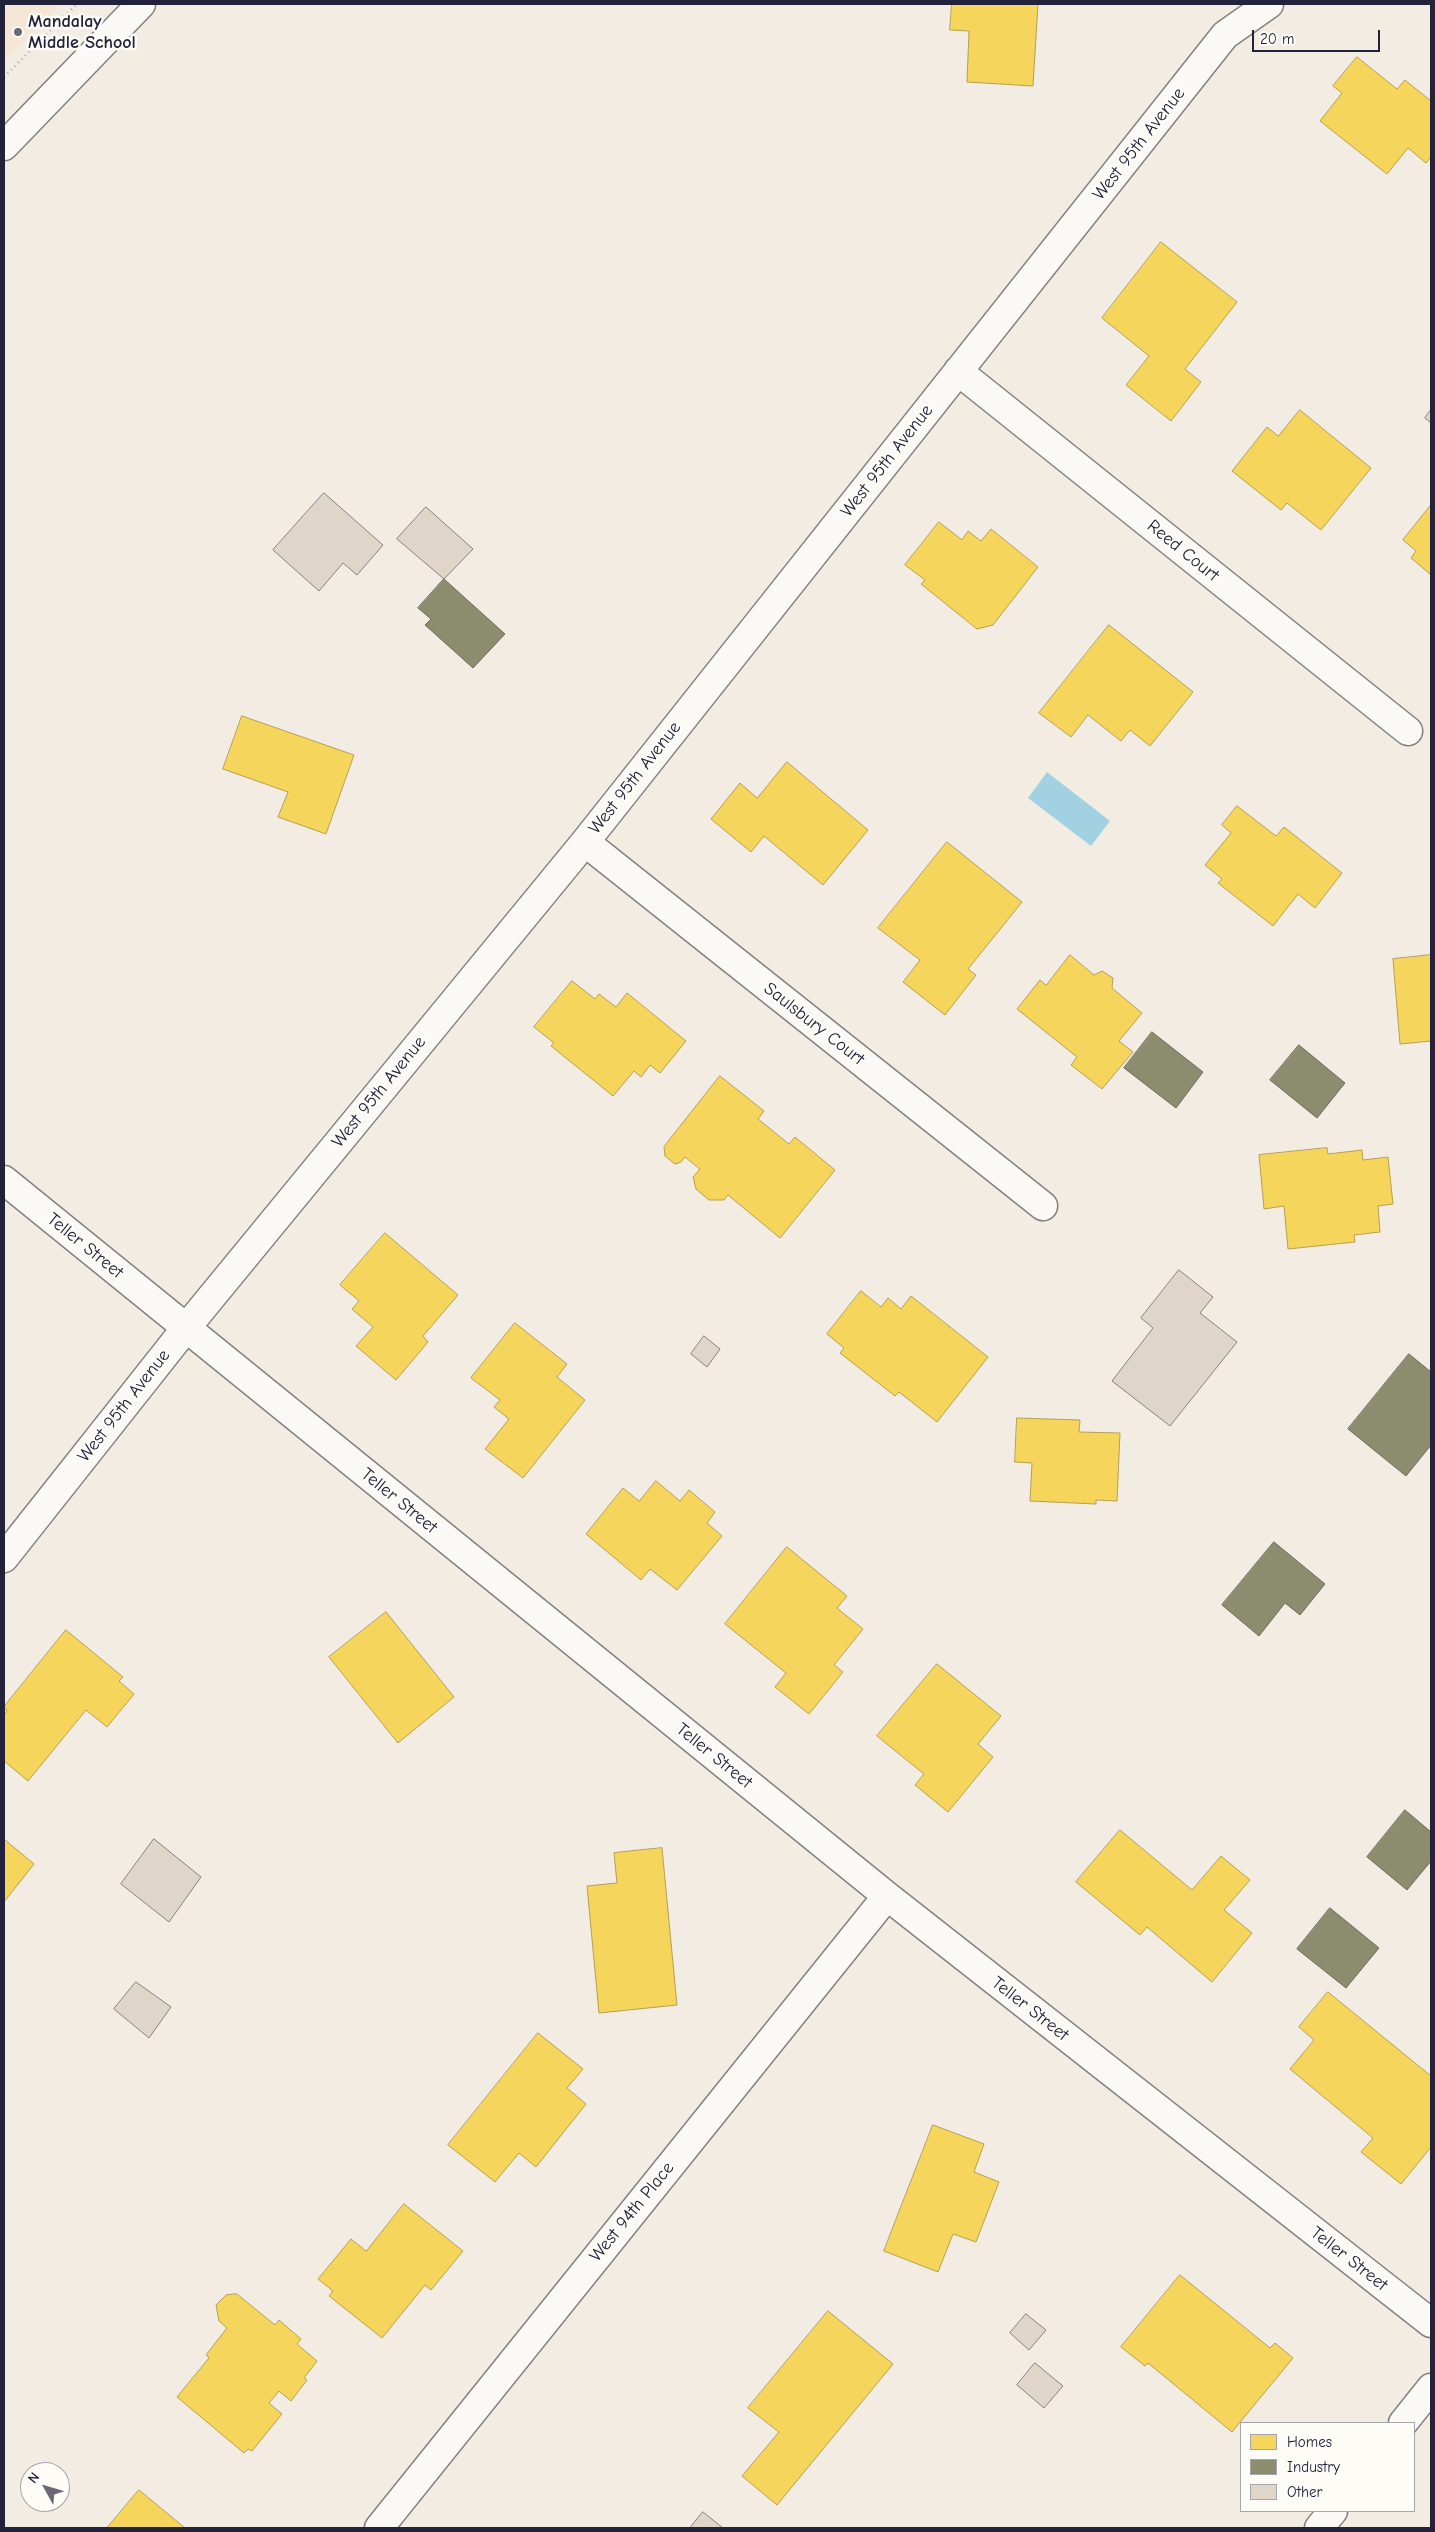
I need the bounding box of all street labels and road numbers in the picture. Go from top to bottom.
street label: West 95th Avenue [1088,83,1190,205]
street label: West 95th Avenue [836,400,938,522]
street label: Reed Court [1143,515,1223,587]
street label: West 95th Avenue [584,717,686,839]
street label: Saulsbury Court [759,978,869,1070]
street label: West 95th Avenue [328,1032,430,1152]
street label: Teller Street [42,1209,128,1283]
street label: West 95th Avenue [73,1345,175,1467]
street label: Teller Street [356,1464,442,1538]
street label: Teller Street [671,1719,757,1793]
street label: Teller Street [987,1972,1073,2046]
street label: West 94th Place [585,2158,679,2266]
street label: Teller Street [1306,2222,1392,2296]

